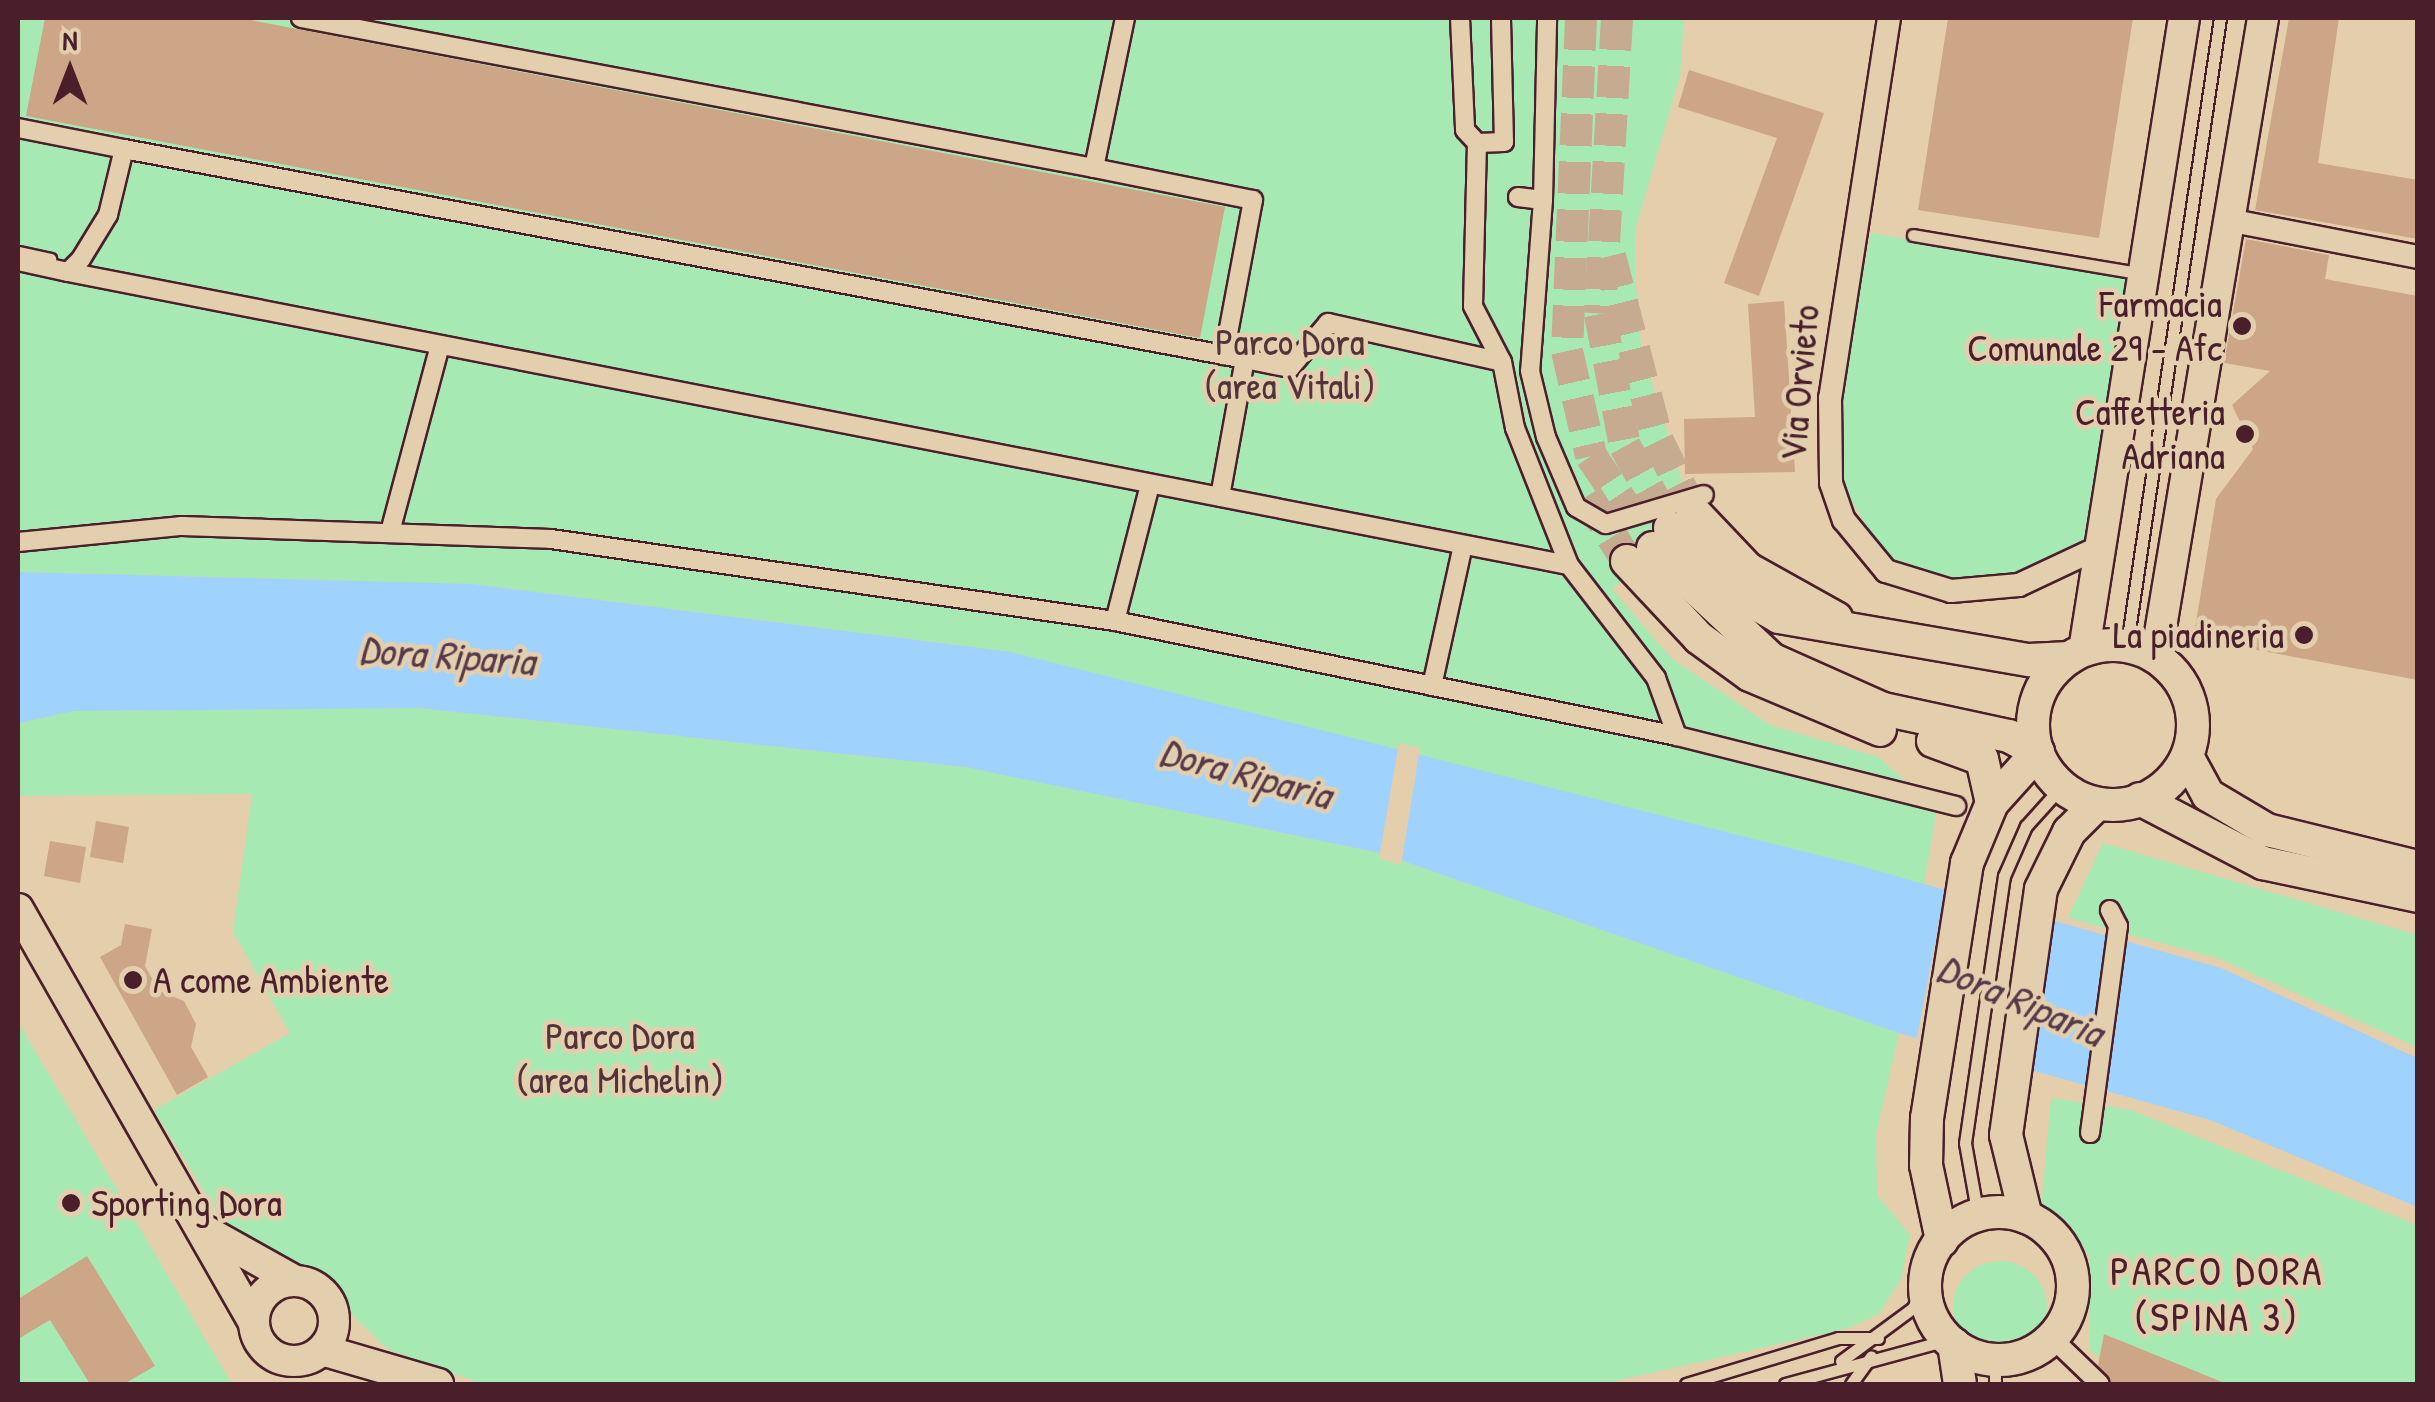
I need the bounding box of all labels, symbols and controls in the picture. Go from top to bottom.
north arrow [20,20,120,120]
text: N [63,21,77,59]
place label: Farmacia Comunale 29 - Afc [1967,281,2222,370]
street label: Via Orvieto [1769,303,1829,463]
marker: Farmacia Comunale 29 - Afc [2231,315,2253,337]
park label: Parco Dora (area Vitali) [1204,319,1376,408]
place label: Caffetteria Adriana [2075,389,2225,478]
marker: Caffetteria Adriana [2234,423,2256,445]
place label: La piadineria [2113,612,2284,658]
water label: Dora Riparia [358,624,536,684]
marker: La piadineria [2293,624,2315,646]
water label: Dora Riparia [1155,726,1337,818]
water label: Dora Riparia [1931,943,2111,1055]
place label: A come Ambiente [153,957,389,1003]
marker: A come Ambiente [122,969,144,991]
park label: Parco Dora (area Michelin) [516,1013,724,1102]
place label: Sporting Dora [91,1180,282,1226]
marker: Sporting Dora [60,1192,82,1214]
district label: PARCO DORA (SPINA 3) [2110,1246,2324,1340]

